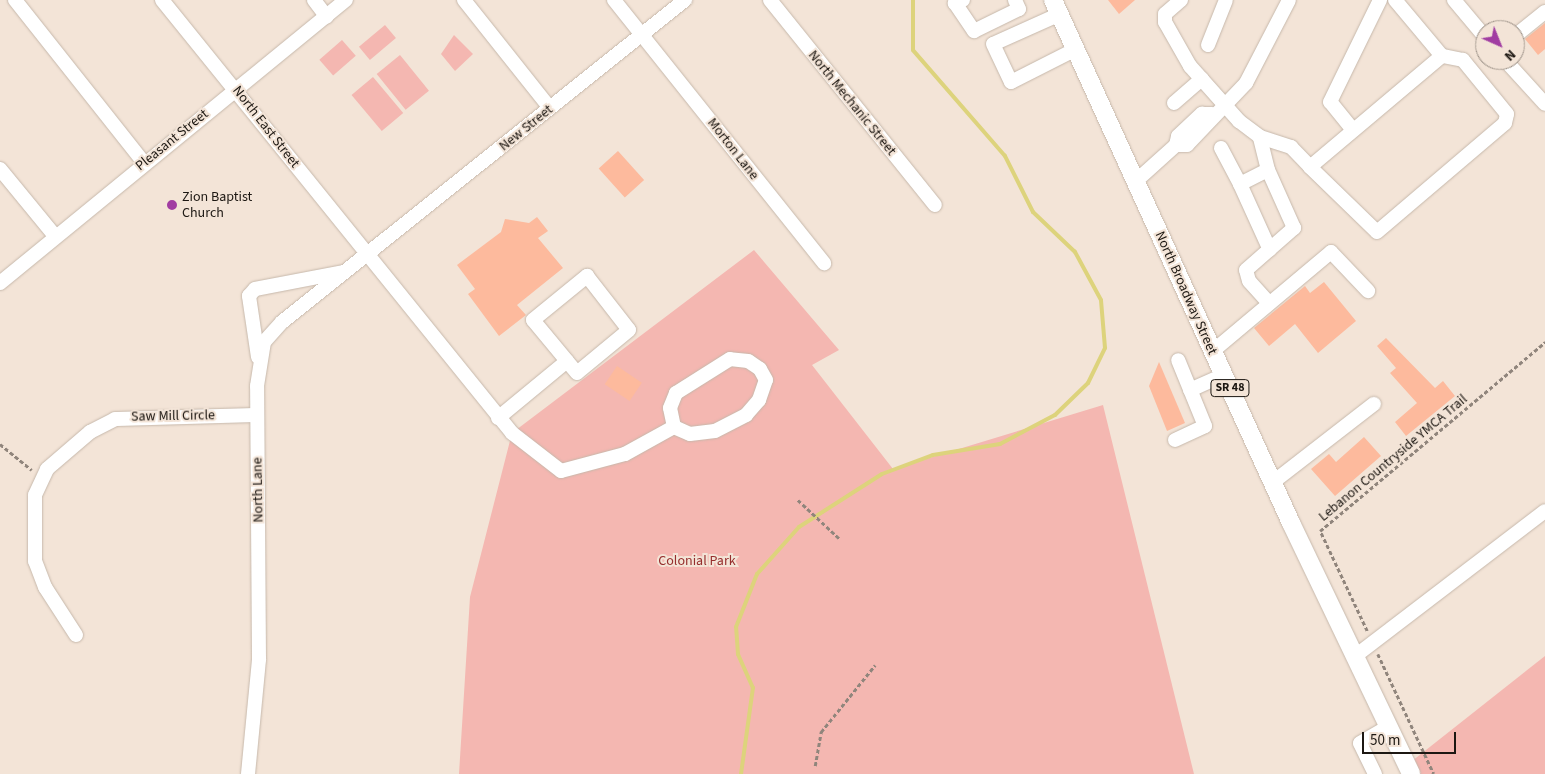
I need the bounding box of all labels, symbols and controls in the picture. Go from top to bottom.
north arrow [1475,20,1525,70]
text: N [1499,45,1520,65]
street label: North Mechanic Street [805,47,899,159]
street label: North East Street [229,83,303,171]
street label: New Street [496,101,556,155]
street label: Pleasant Street [132,106,212,174]
street label: Morton Lane [704,115,762,183]
place label: Zion Baptist Church [182,189,252,222]
marker: Zion Baptist Church [166,199,178,211]
street label: North Broadway Street [1151,229,1221,357]
road number: SR 48 [1210,378,1250,398]
street label: Lebanon Countryside YMCA Trail [1315,391,1471,525]
street label: Saw Mill Circle [131,407,215,425]
street label: North Lane [249,457,267,523]
park label: Colonial Park [658,553,736,569]
scale bar [1365,722,1459,754]
text: 50 m [1370,730,1400,751]

